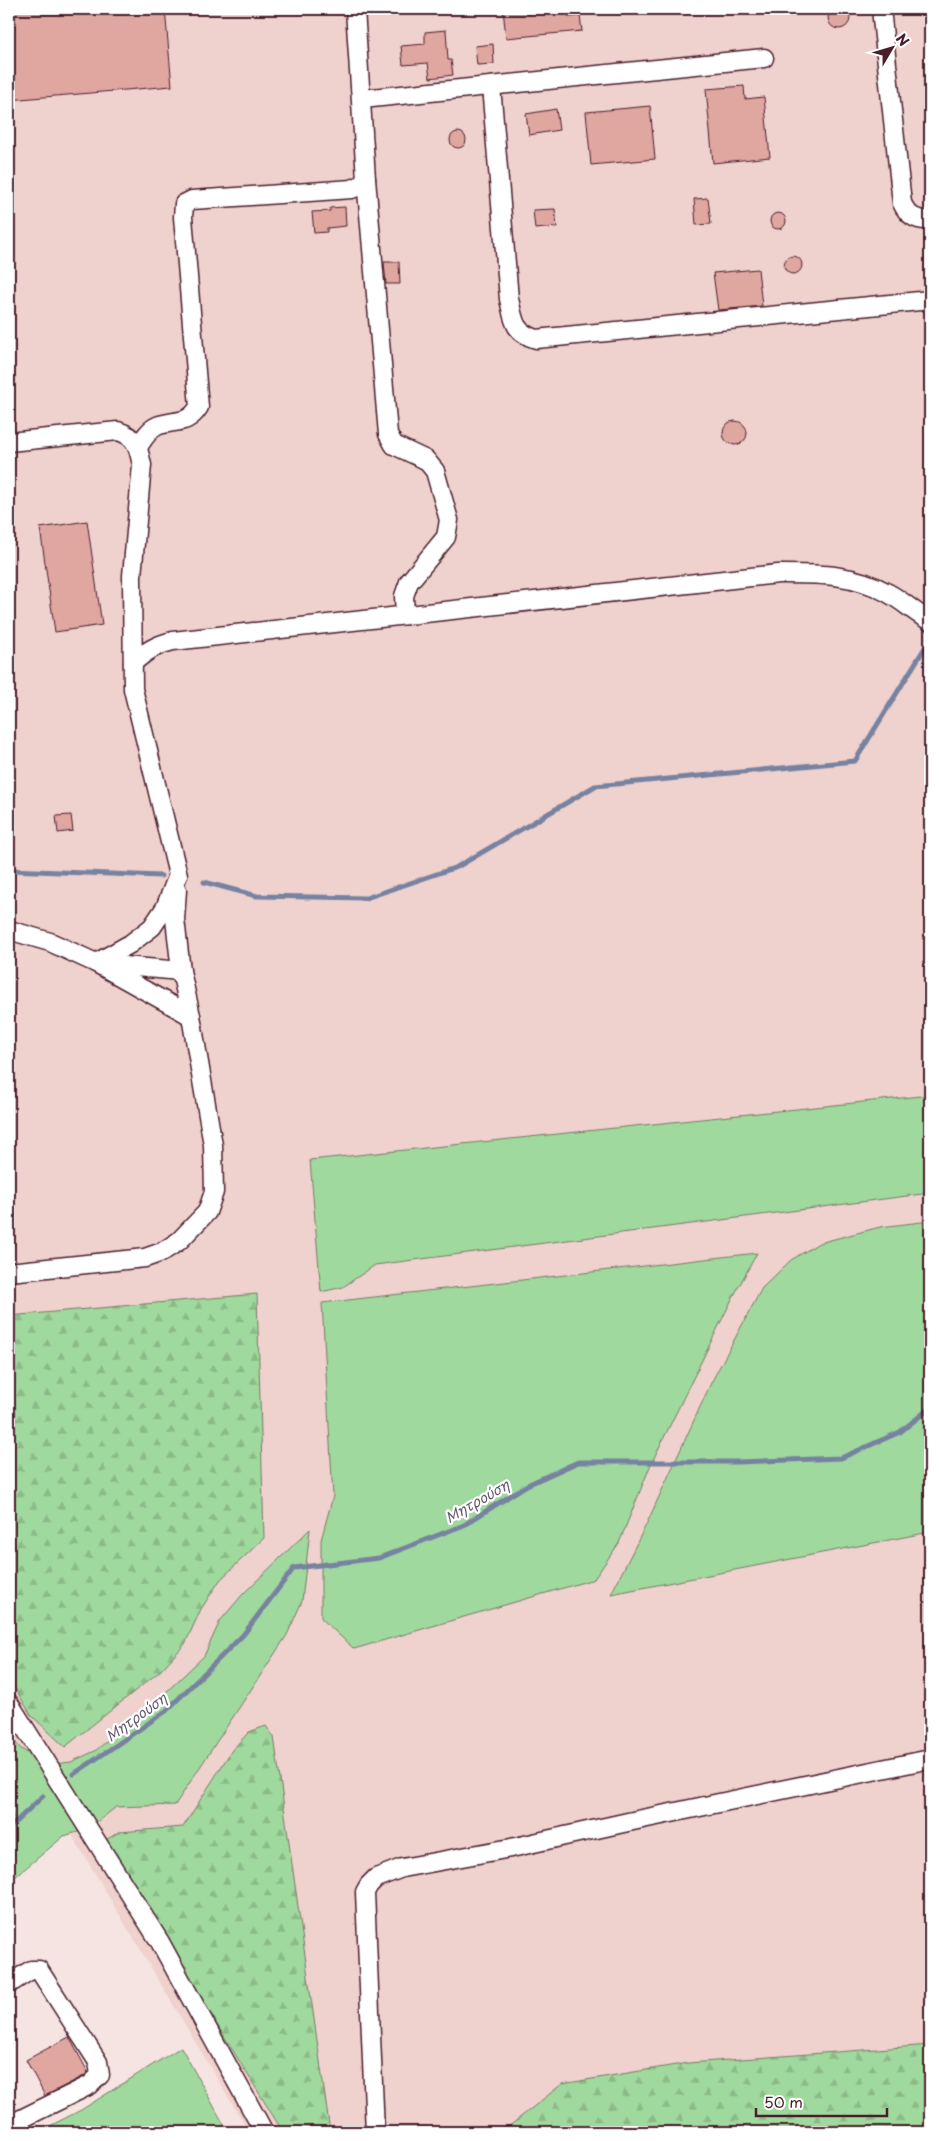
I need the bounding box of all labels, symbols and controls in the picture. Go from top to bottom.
north arrow [866,22,916,72]
text: N [891,29,914,51]
water label: Μητρούση [441,1474,514,1528]
water label: Μητρούση [101,1687,172,1746]
scale bar [756,2086,888,2118]
text: 50 m [764,2090,803,2113]

